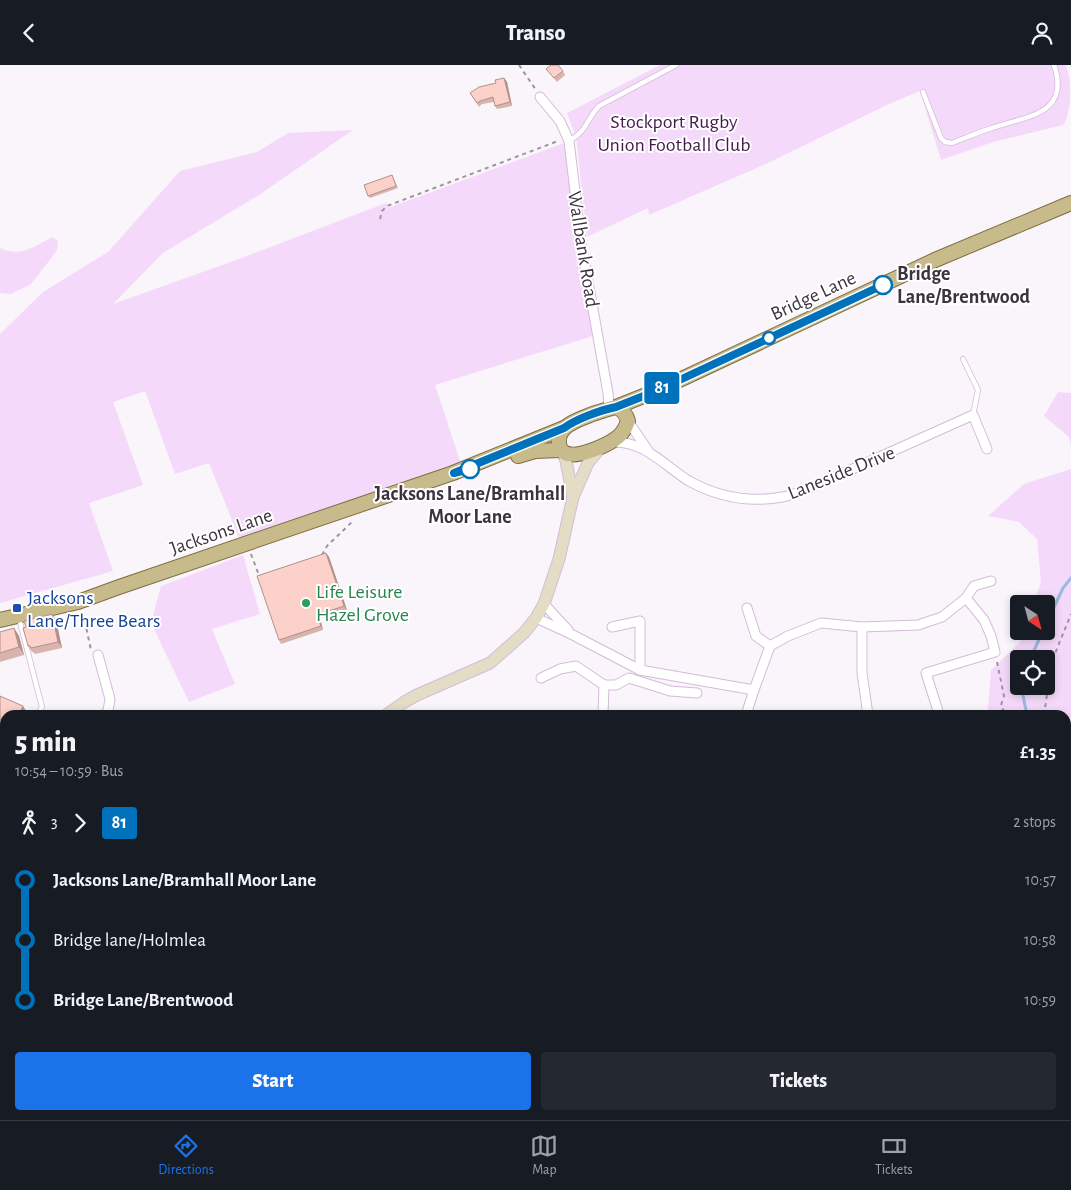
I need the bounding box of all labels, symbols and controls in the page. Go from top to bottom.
icon: back [15,19,43,47]
icon: person [1028,19,1056,47]
text: Transo [506,22,565,44]
park label: Stockport Rugby Union Football Club [597,112,751,155]
street label: Wallbank Road [564,189,602,309]
place label: Bridge Lane/Brentwood [897,264,1031,307]
street label: Bridge Lane [768,268,859,324]
marker: Bridge Lane/Brentwood [873,275,893,295]
unlabelled marker [762,331,776,345]
line badge: 81 [640,372,684,404]
text: 81 [654,379,670,397]
street label: Laneside Drive [785,442,898,503]
marker: Jacksons Lane/Bramhall Moor Lane [460,459,480,479]
place label: Jacksons Lane/Bramhall Moor Lane [375,484,565,527]
street label: Jacksons Lane [168,505,275,559]
place label: Life Leisure Hazel Grove [316,582,409,625]
place label: Jacksons Lane/Three Bears [27,588,160,631]
north arrow [1010,595,1055,640]
map controls [1010,595,1055,695]
marker: Life Leisure Hazel Grove [300,597,312,609]
marker: Jacksons Lane/Three Bears [11,602,23,614]
button: locate [1010,650,1055,695]
text: 5 min [15,729,77,757]
text: £1.35 [1020,743,1056,762]
text: 10:54 – 10:59 · Bus [15,763,123,779]
icon: walk [15,809,43,837]
icon: forward [66,809,94,837]
text: 3 [51,814,58,830]
text: 81 [112,814,127,832]
text: 2 stops [1013,814,1056,830]
text: Jacksons Lane/Bramhall Moor Lane [53,871,316,890]
text: 10:57 [1025,872,1056,888]
text: Bridge lane/Holmlea [53,931,206,950]
text: 10:58 [1024,932,1056,948]
text: Bridge Lane/Brentwood [53,991,233,1010]
text: 10:59 [1024,992,1056,1008]
button: Start [15,1052,531,1110]
button: Tickets [541,1052,1056,1110]
tab: Directions [158,1132,214,1179]
tab: Map [530,1132,558,1179]
tab: Tickets [875,1132,913,1179]

